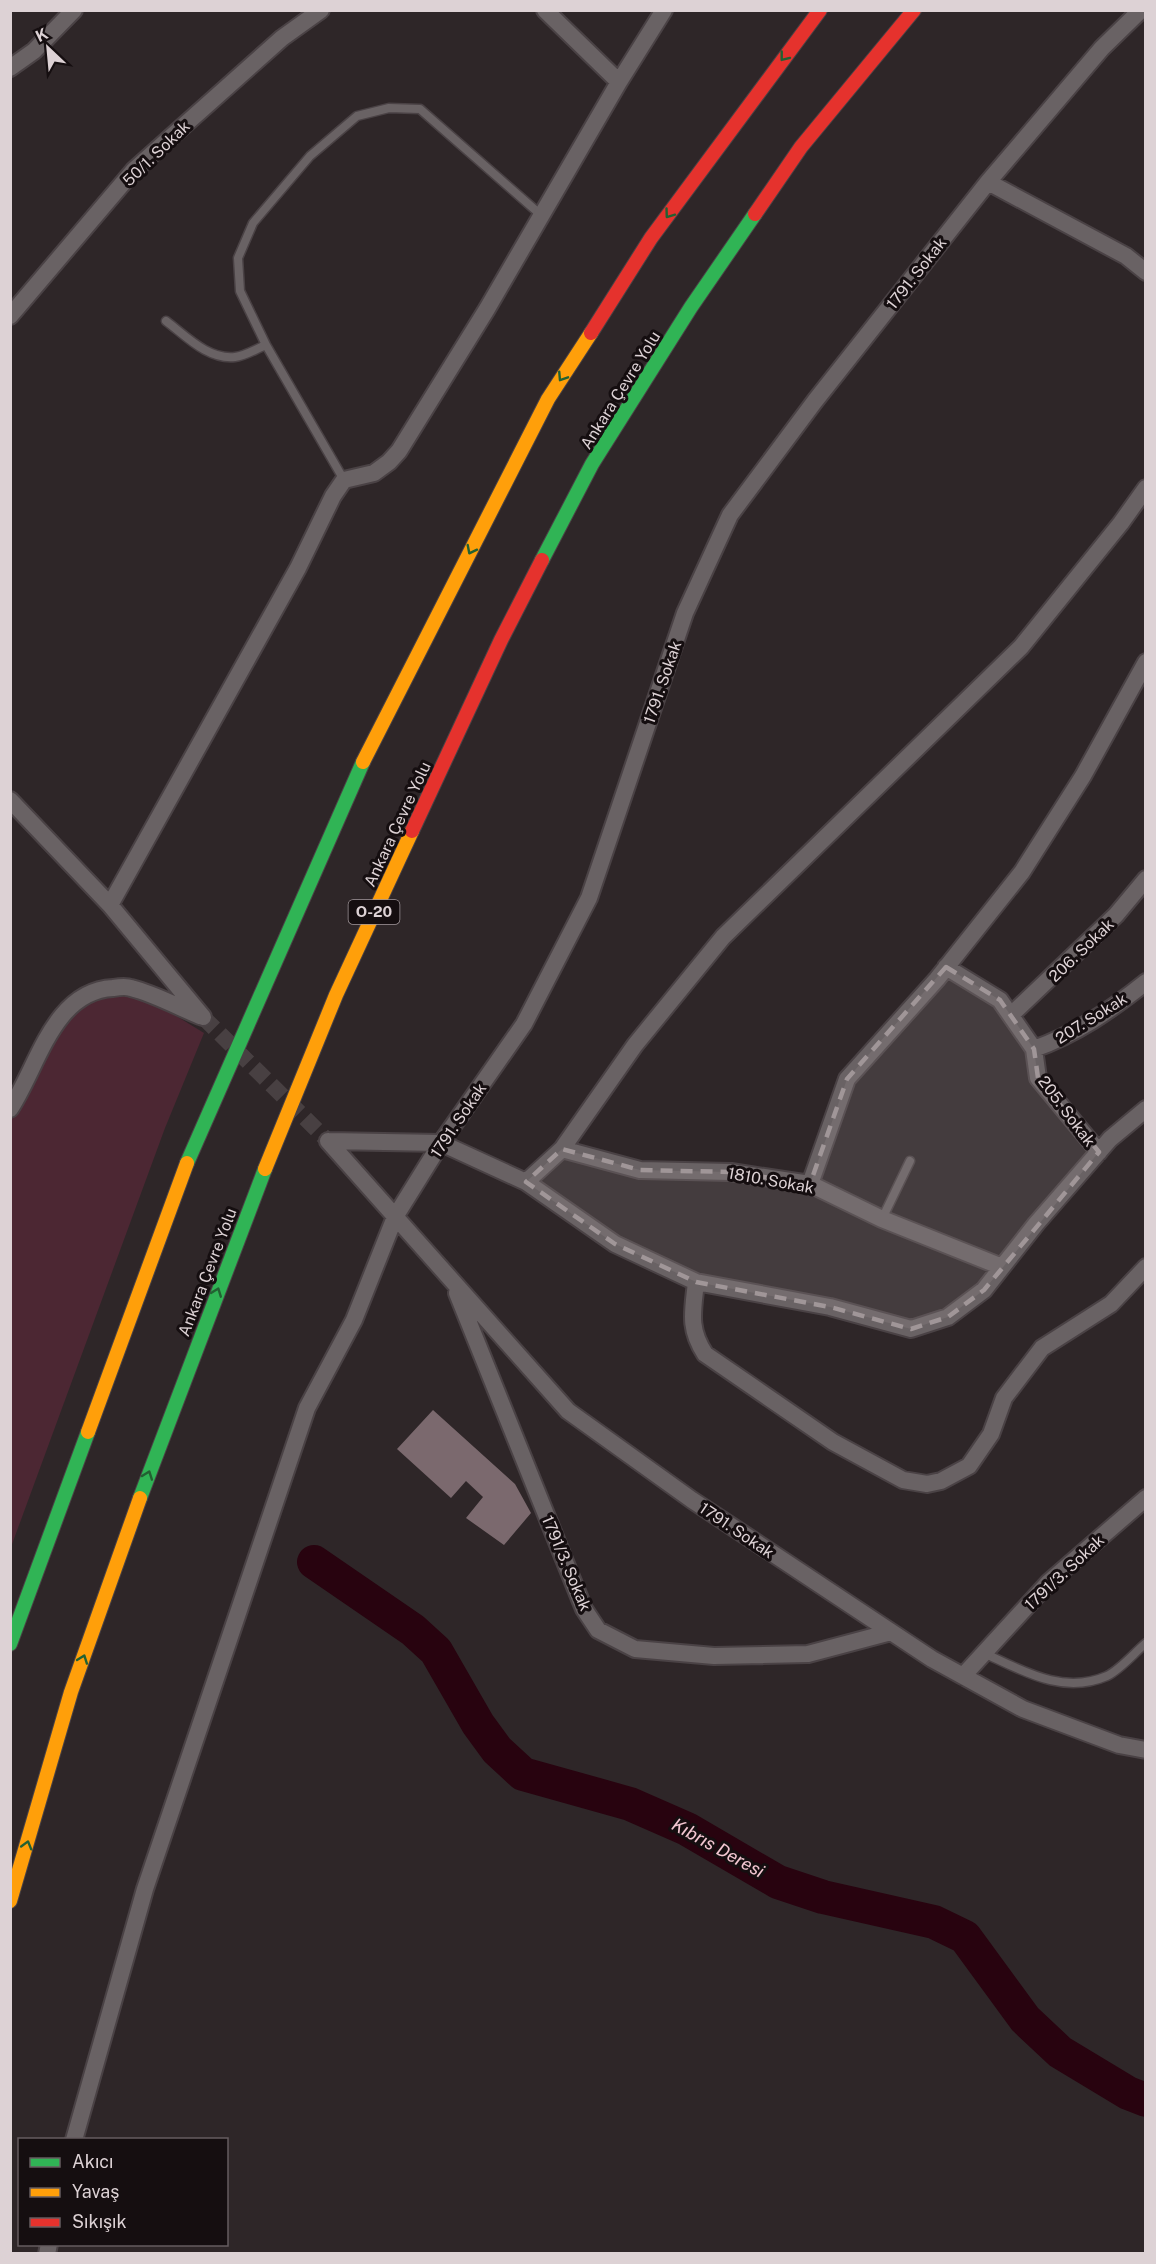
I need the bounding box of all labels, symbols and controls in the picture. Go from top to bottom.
north arrow [18,18,78,78]
text: K [32,24,51,46]
one-way arrow [780,50,791,61]
street label: 50/1. Sokak [119,117,194,190]
one-way arrow [665,208,676,219]
street label: 1791. Sokak [882,234,950,313]
street label: Ankara Çevre Yolu [576,328,664,453]
one-way arrow [558,370,569,381]
one-way arrow [467,543,478,554]
street label: 1791. Sokak [639,638,685,726]
street label: Ankara Çevre Yolu [360,759,435,890]
road number: O-20 [348,900,400,924]
street label: 206. Sokak [1045,915,1118,986]
street label: 207. Sokak [1052,989,1130,1048]
street label: 205. Sokak [1034,1072,1099,1150]
street label: 1791. Sokak [426,1079,490,1161]
street label: 1810. Sokak [726,1164,815,1197]
street label: Ankara Çevre Yolu [174,1206,241,1339]
one-way arrow [210,1288,223,1298]
one-way arrow [141,1470,154,1481]
street label: 1791. Sokak [696,1498,778,1562]
street label: 1791/3. Sokak [538,1513,595,1614]
street label: 1791/3. Sokak [1021,1531,1108,1614]
one-way arrow [76,1654,89,1665]
water label: Kıbrıs Deresi [668,1814,769,1882]
one-way arrow [19,1840,32,1850]
legend [18,2138,228,2246]
text: Akıcı [72,2151,113,2172]
text: Yavaş [72,2181,119,2202]
text: Sıkışık [72,2211,127,2232]

